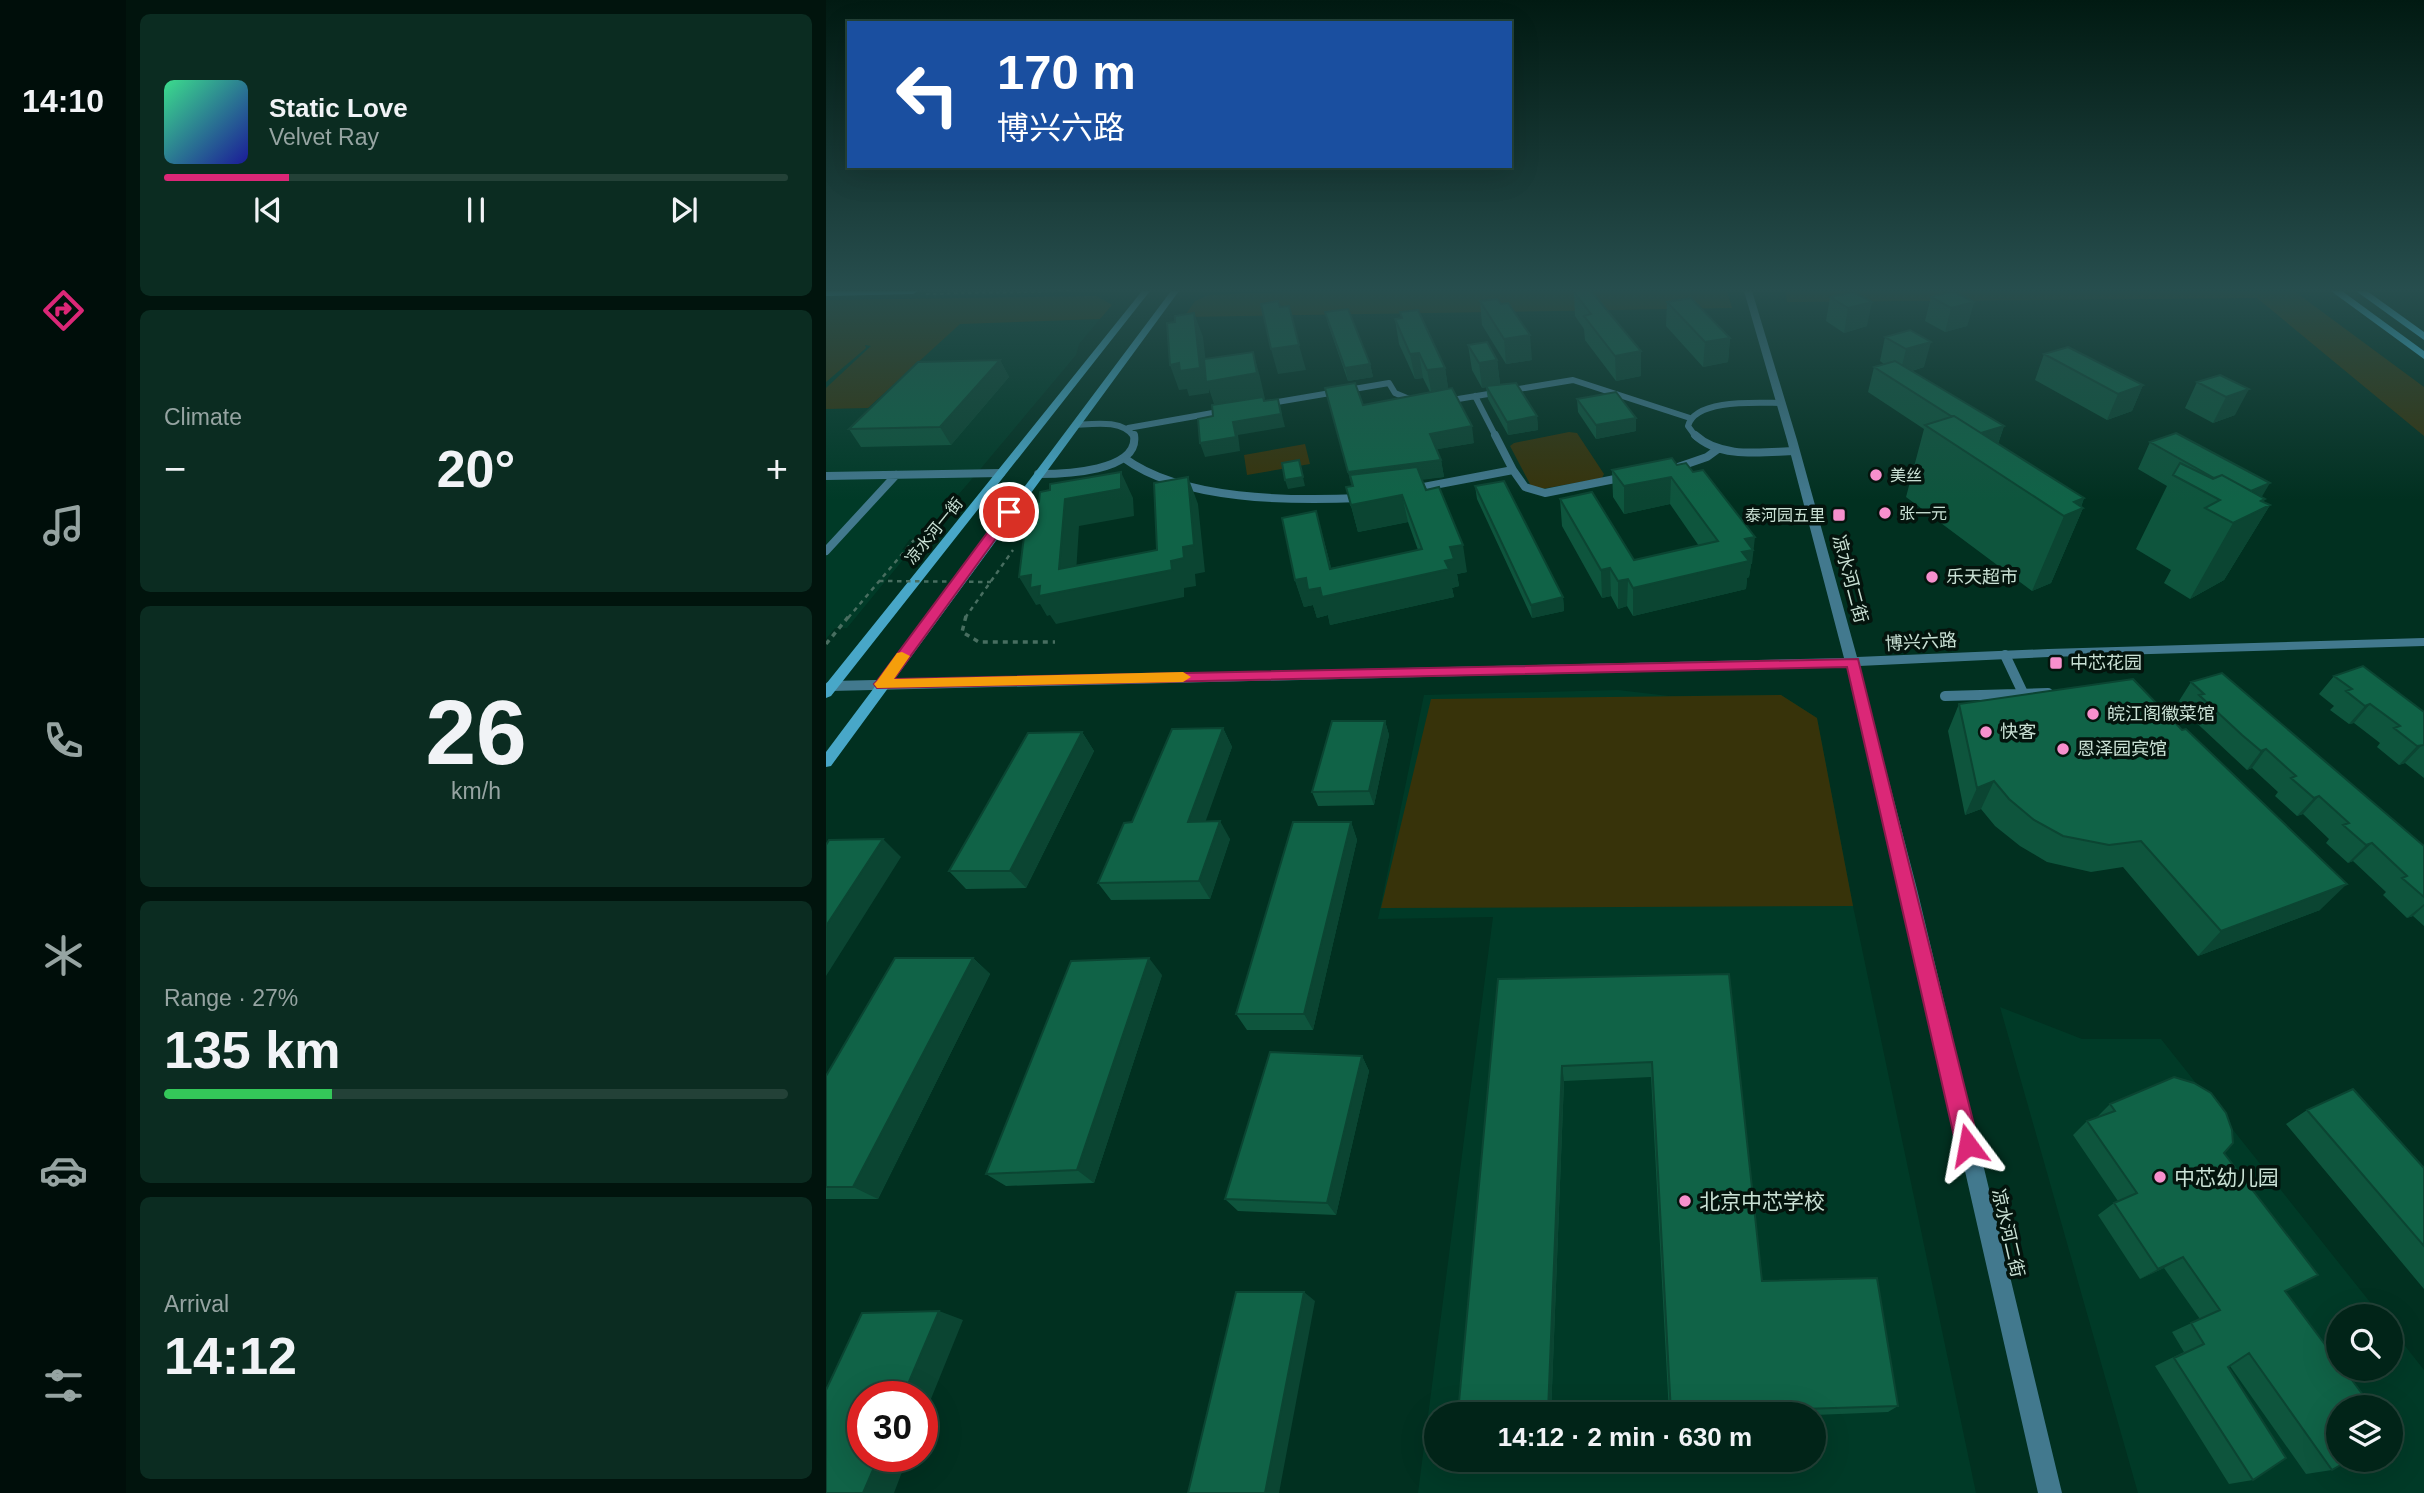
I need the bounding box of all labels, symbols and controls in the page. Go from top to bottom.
text: 170 m [997,45,1136,99]
icon: left [882,49,973,140]
text: 14:10 [22,83,104,119]
text: Static Love [269,93,408,123]
text: 博兴六路 [997,110,1125,146]
text: Velvet Ray [269,124,379,150]
icon: previous [249,191,287,229]
icon: pause [457,191,495,229]
icon: next [665,191,703,229]
icon: directions [39,286,88,335]
text: Climate [164,404,242,430]
text: 20° [437,440,515,498]
text: − [164,448,186,490]
text: + [766,448,788,490]
marker: 美丝 [1868,467,1884,483]
place label: 美丝 [1890,467,1922,484]
pin [979,482,1039,542]
icon: arrive [990,493,1028,531]
street label: 凉水河一街 [902,495,966,567]
icon: music [39,501,88,550]
marker: 张一元 [1877,505,1893,521]
place label: 张一元 [1899,505,1947,522]
place label: 泰河园五里 [1745,507,1825,524]
marker: 泰河园五里 [1831,507,1847,523]
street label: 凉水河二街 [1829,533,1871,625]
place label: 乐天超市 [1946,567,2018,587]
marker: 乐天超市 [1924,569,1940,585]
street label: 博兴六路 [1885,630,1957,654]
place label: 中芯花园 [2070,653,2142,673]
marker: 中芯花园 [2048,655,2064,671]
text: 26 [425,682,527,783]
place label: 皖江阁徽菜馆 [2107,704,2215,724]
marker: 皖江阁徽菜馆 [2085,706,2101,722]
icon: phone [39,716,88,765]
place label: 快客 [2000,722,2036,742]
marker: 快客 [1978,724,1994,740]
place label: 恩泽园宾馆 [2077,739,2167,759]
marker: 恩泽园宾馆 [2055,741,2071,757]
text: km/h [451,778,501,804]
icon: climate [39,931,88,980]
text: Range · 27% [164,985,298,1011]
text: 135 km [164,1021,340,1079]
position arrow [1931,1108,2005,1182]
icon: car [39,1146,88,1195]
place label: 中芯幼儿园 [2174,1166,2279,1189]
marker: 中芯幼儿园 [2152,1169,2168,1185]
street label: 凉水河二街 [1988,1187,2028,1279]
place label: 北京中芯学校 [1699,1190,1825,1213]
marker: 北京中芯学校 [1677,1193,1693,1209]
text: Arrival [164,1291,229,1317]
map controls [2326,1304,2403,1472]
button: search [2326,1304,2403,1381]
text: 14:12 [164,1327,297,1385]
icon: filters [39,1361,88,1410]
speed limit sign: 30 [847,1381,938,1472]
button: layers [2326,1395,2403,1472]
text: 14:12 · 2 min · 630 m [1498,1422,1752,1452]

